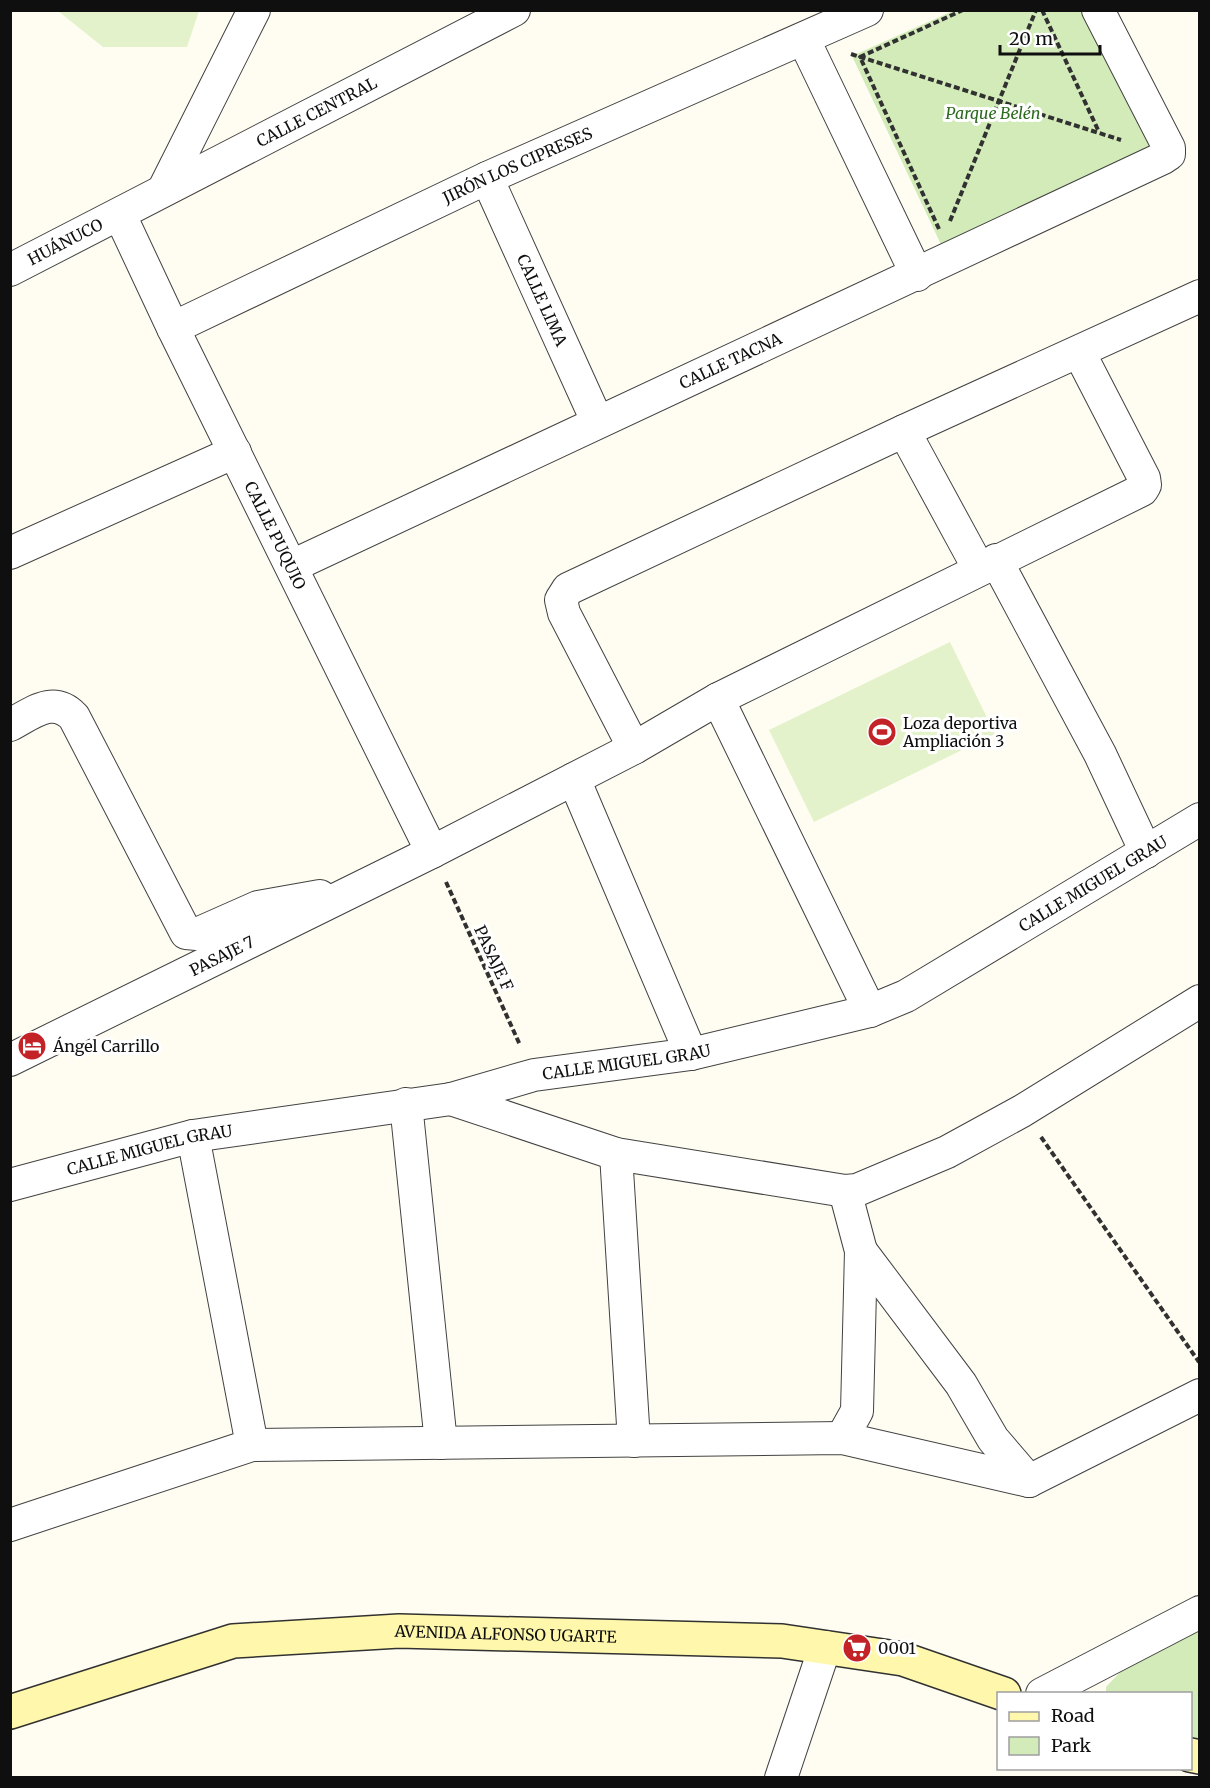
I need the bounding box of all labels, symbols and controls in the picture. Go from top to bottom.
scale bar [1000,18,1100,56]
text: 20 m [1009,27,1053,50]
street label: CALLE CENTRAL [253,72,380,151]
park label: Parque Belén [946,103,1040,123]
street label: JIRÓN LOS CIPRESES [439,123,595,208]
street label: HUÁNUCO [24,214,106,269]
street label: CALLE LIMA [513,251,572,350]
street label: CALLE TACNA [676,328,785,393]
street label: CALLE PUQUIO [240,478,311,593]
place label: Loza deportiva Ampliación 3 [902,713,1018,751]
sports icon: Loza deportiva Ampliación 3 [866,716,898,748]
street label: CALLE MIGUEL GRAU [1015,831,1171,936]
street label: PASAJE F [470,922,518,994]
street label: PASAJE 7 [186,931,257,980]
hotel icon: Ángel Carrillo [16,1030,48,1062]
place label: Ángel Carrillo [52,1036,159,1056]
street label: CALLE MIGUEL GRAU [541,1040,713,1084]
street label: CALLE MIGUEL GRAU [65,1120,234,1179]
street label: AVENIDA ALFONSO UGARTE [393,1621,618,1647]
supermarket icon: 0001 [841,1632,873,1664]
place label: 0001 [878,1638,916,1658]
legend [997,1692,1192,1770]
text: Road [1051,1704,1095,1727]
text: Park [1051,1734,1092,1757]

